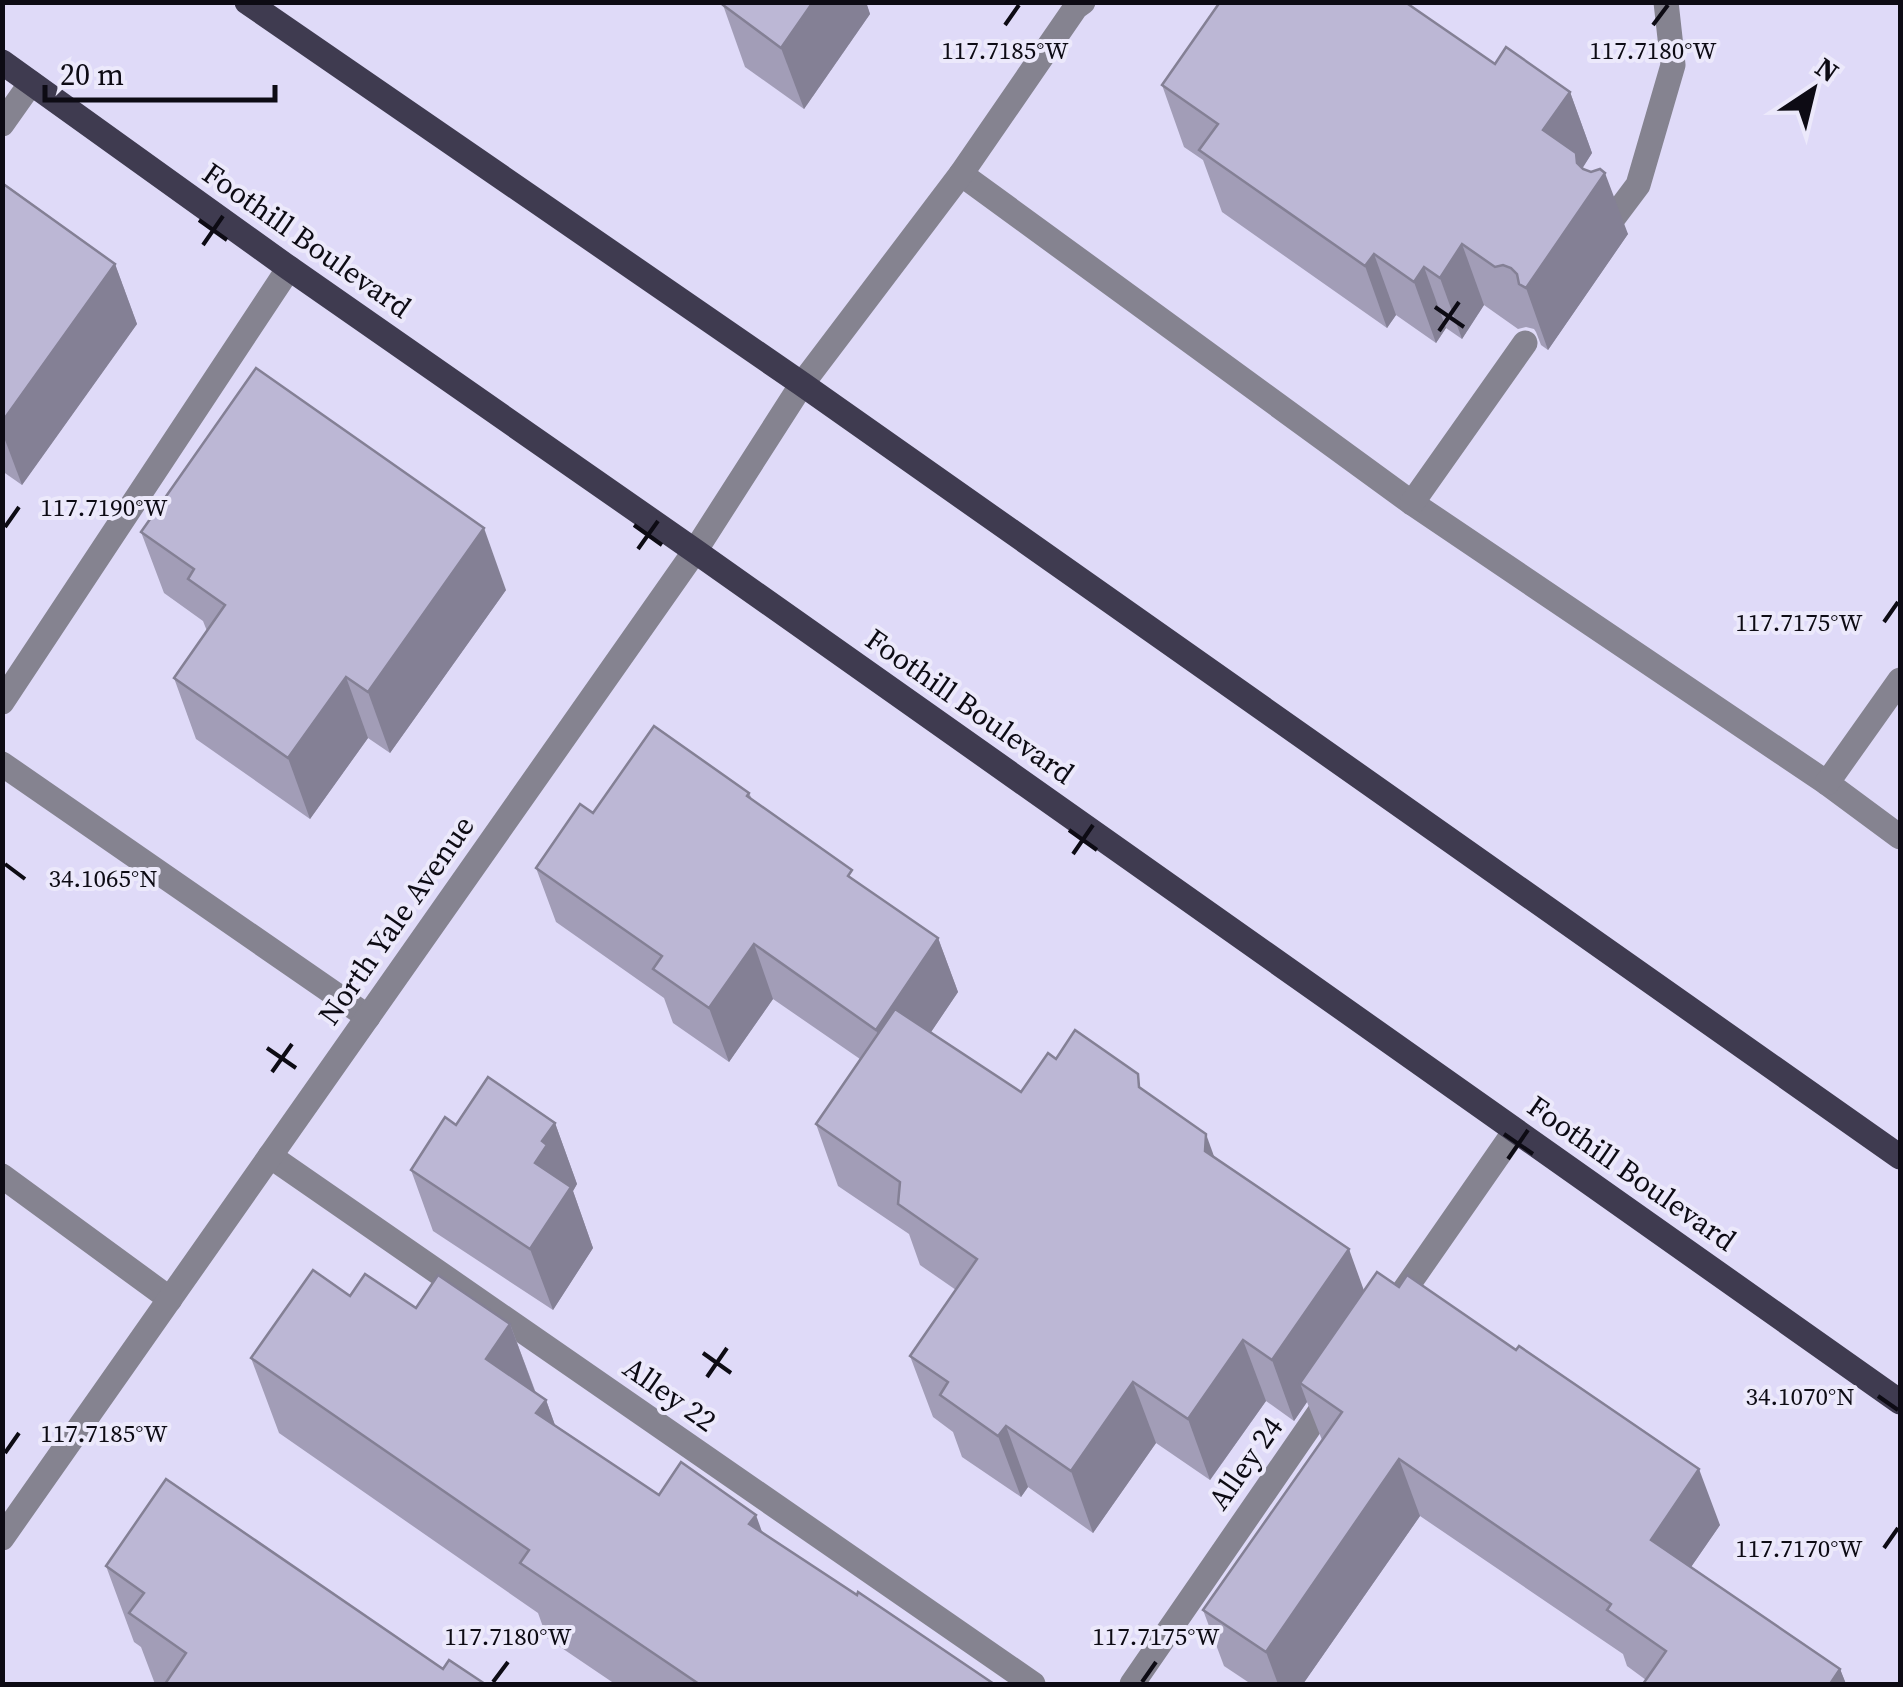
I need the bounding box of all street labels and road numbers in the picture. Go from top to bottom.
street label: Foothill Boulevard [194,153,420,327]
street label: Foothill Boulevard [857,619,1083,793]
street label: North Yale Avenue [308,807,484,1033]
street label: Foothill Boulevard [1519,1086,1745,1260]
street label: Alley 22 [615,1347,725,1441]
street label: Alley 24 [1198,1408,1292,1518]

